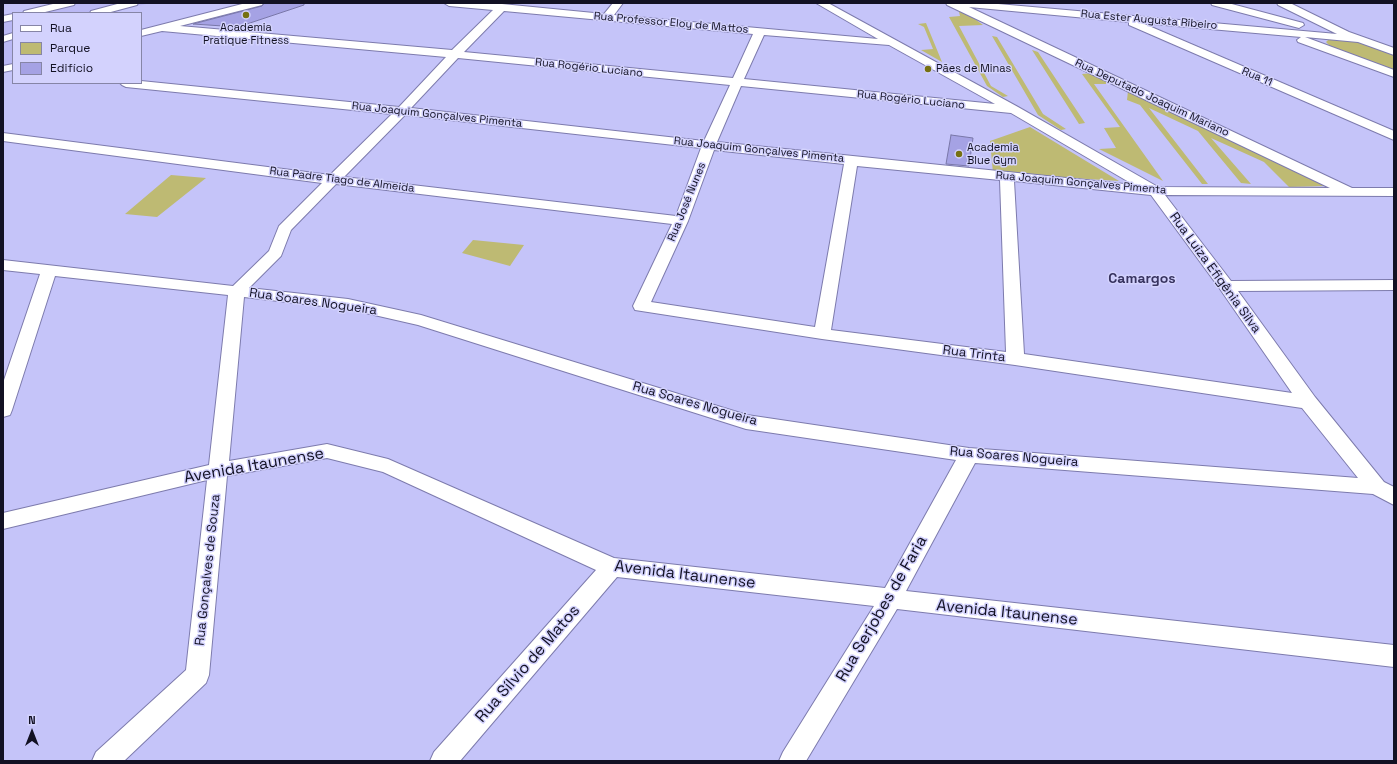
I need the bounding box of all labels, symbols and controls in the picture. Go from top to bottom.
street label: Rua Ester Augusta Ribeiro [1080,7,1218,33]
marker: Academia Pratique Fitness [241,10,251,20]
street label: Rua Professor Eloy de Mattos [593,10,749,36]
legend [12,12,142,84]
text: Rua [50,20,72,36]
place label: Academia Pratique Fitness [203,21,289,47]
text: Parque [50,40,90,56]
street label: Rua Rogério Luciano [534,56,644,80]
street label: Rua Deputado Joaquim Mariano [1073,56,1231,140]
text: Edifício [50,60,93,76]
place label: Pães de Minas [936,62,1011,76]
marker: Pães de Minas [923,64,933,74]
street label: Rua 11 [1240,65,1274,89]
street label: Rua Rogério Luciano [856,88,966,112]
street label: Rua Joaquim Gonçalves Pimenta [351,99,523,131]
street label: Rua Joaquim Gonçalves Pimenta [673,134,845,166]
place label: Academia Blue Gym [967,141,1019,167]
marker: Academia Blue Gym [954,149,964,159]
street label: Rua José Nunes [665,161,709,243]
street label: Rua Padre Tiago de Almeida [269,165,415,195]
street label: Rua Joaquim Gonçalves Pimenta [995,169,1167,197]
street label: Rua Luiza Efigênia Silva [1166,210,1264,336]
district label: Camargos [1108,271,1176,287]
street label: Rua Soares Nogueira [248,285,378,319]
street label: Rua Trinta [942,342,1006,366]
street label: Rua Soares Nogueira [631,379,759,429]
street label: Avenida Itaunense [182,444,326,488]
street label: Rua Soares Nogueira [949,444,1079,470]
street label: Rua Gonçalves de Souza [192,494,224,646]
street label: Rua Serjobes de Faria [832,533,932,685]
street label: Avenida Itaunense [613,557,757,593]
street label: Avenida Itaunense [935,596,1079,630]
street label: Rua Sílvio de Matos [472,601,584,727]
north arrow [12,712,52,752]
text: N [28,713,36,727]

